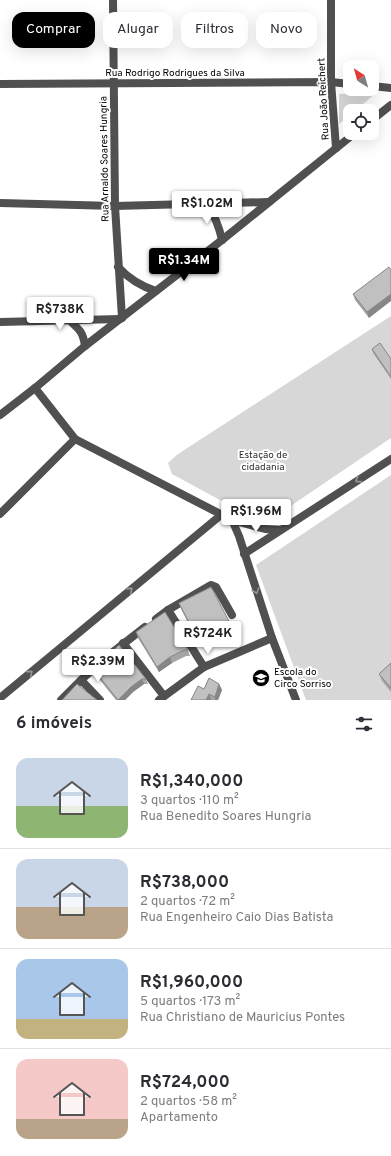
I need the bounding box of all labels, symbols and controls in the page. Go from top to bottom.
chip: Comprar [12,12,95,48]
chip: Alugar [103,12,173,48]
chip: Filtros [181,12,248,48]
chip: Novo [256,12,317,48]
street label: Rua João Reichert [315,57,333,141]
north arrow [343,60,379,96]
map controls [343,60,379,140]
street label: Rua Rodrigo Rodrigues da Silva [105,67,245,80]
street label: Rua Arnaldo Soares Hungria [97,96,113,222]
button: locate [343,104,379,140]
pin: R$1.02M [170,191,244,225]
text: R$1.02M [181,196,233,212]
pin: R$1.34M [147,248,221,282]
text: R$1.34M [158,253,210,269]
pin: R$738K [27,297,93,331]
text: R$738K [36,302,84,318]
park label: Estação de cidadania [239,449,287,474]
one-way arrow [355,475,362,483]
pin: R$1.96M [219,499,293,533]
text: R$1.96M [230,504,282,520]
one-way arrow [126,587,133,594]
one-way arrow [252,587,260,594]
pin: R$724K [175,621,241,655]
text: R$724K [183,626,233,642]
pin: R$2.39M [61,649,135,683]
text: R$2.39M [71,654,125,670]
place label: Escola do Circo Sorriso [274,666,332,691]
school or university icon: Escola do Circo Sorriso [251,668,271,688]
one-way arrow [25,670,33,677]
text: 6 imóveis [16,713,92,735]
icon: filters [353,713,375,735]
text: R$1,340,000 [140,771,243,793]
icon: home [48,774,96,822]
text: 3 quartos · 110 m² [140,793,239,809]
text: Rua Benedito Soares Hungria [140,809,311,825]
text: R$738,000 [140,872,229,894]
icon: home [48,875,96,923]
text: 2 quartos · 72 m² [140,894,235,910]
text: Rua Engenheiro Caio Dias Batista [140,910,333,926]
text: R$1,960,000 [140,972,243,994]
icon: home [48,975,96,1023]
text: 5 quartos · 173 m² [140,994,240,1010]
text: Rua Christiano de Mauricius Pontes [140,1010,345,1026]
text: R$724,000 [140,1072,230,1094]
icon: home [48,1075,96,1123]
text: 2 quartos · 58 m² [140,1094,237,1110]
text: Apartamento [140,1110,218,1126]

